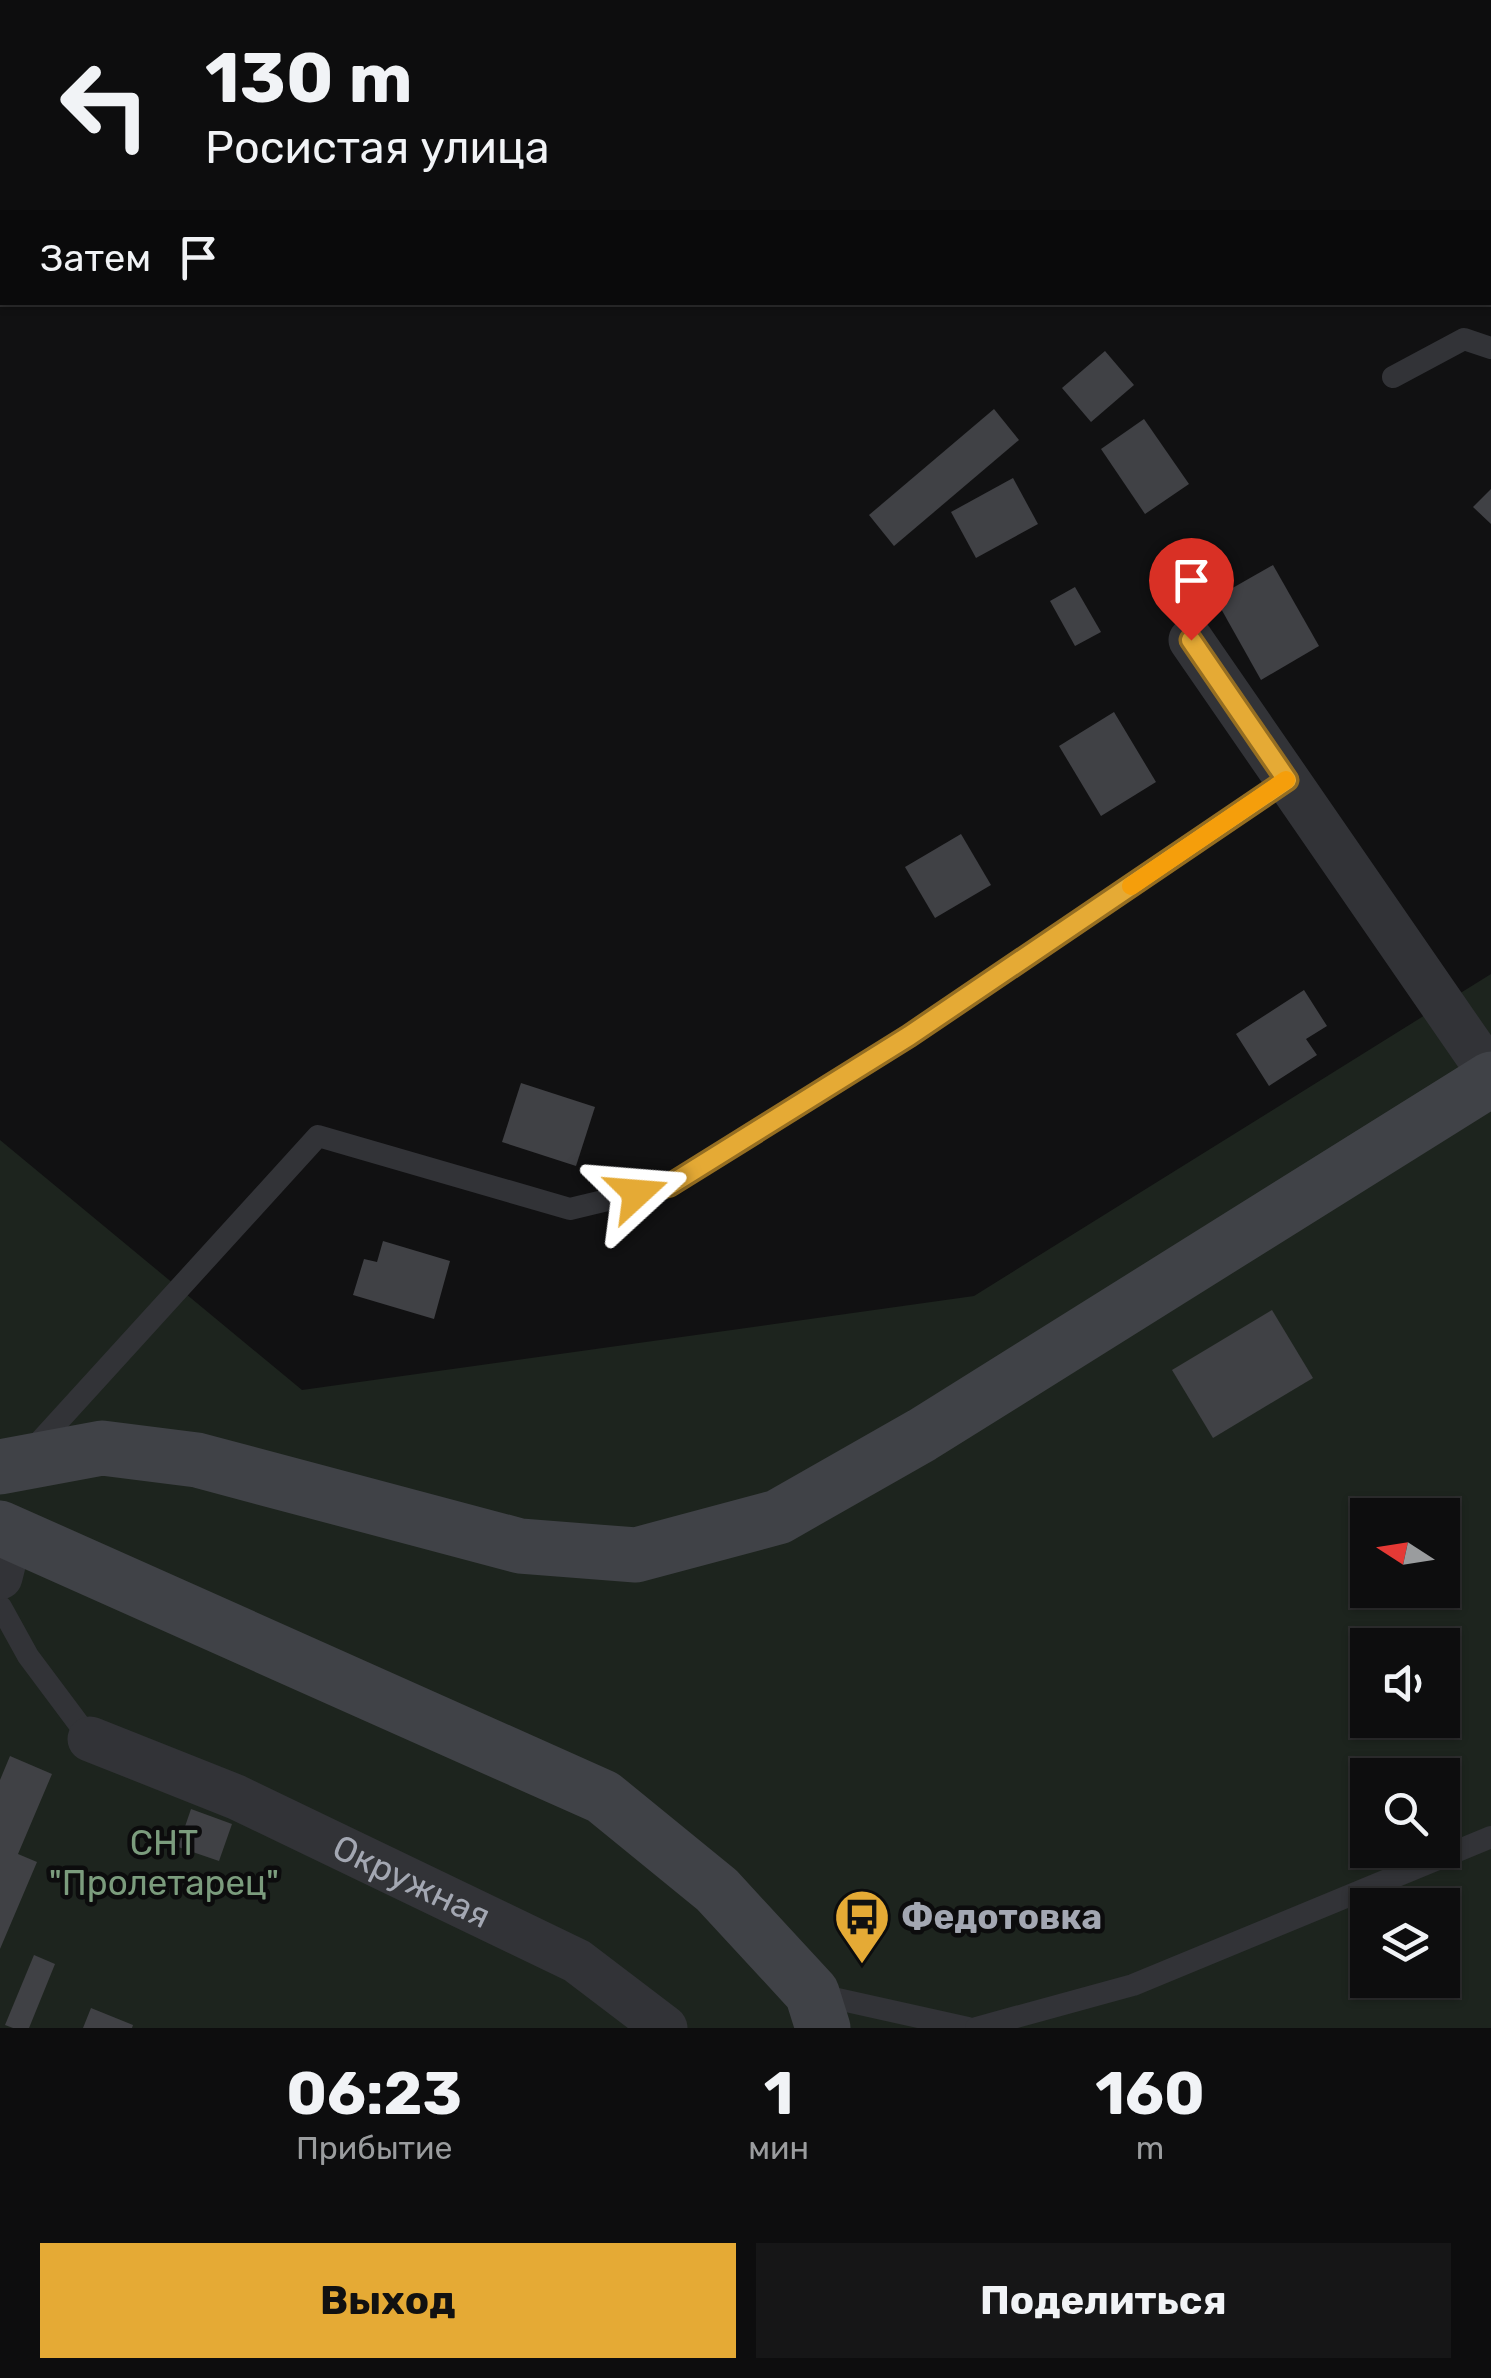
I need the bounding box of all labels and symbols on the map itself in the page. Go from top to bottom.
pin [1149,538,1234,641]
position arrow [585,1141,689,1245]
north arrow [1350,1498,1460,1608]
park label: СНТ "Пролетарец" [49,1822,279,1904]
street label: Окружная [326,1826,497,1937]
bus stop icon: Федотовка [832,1887,892,1966]
place label: Федотовка [901,1896,1102,1938]

